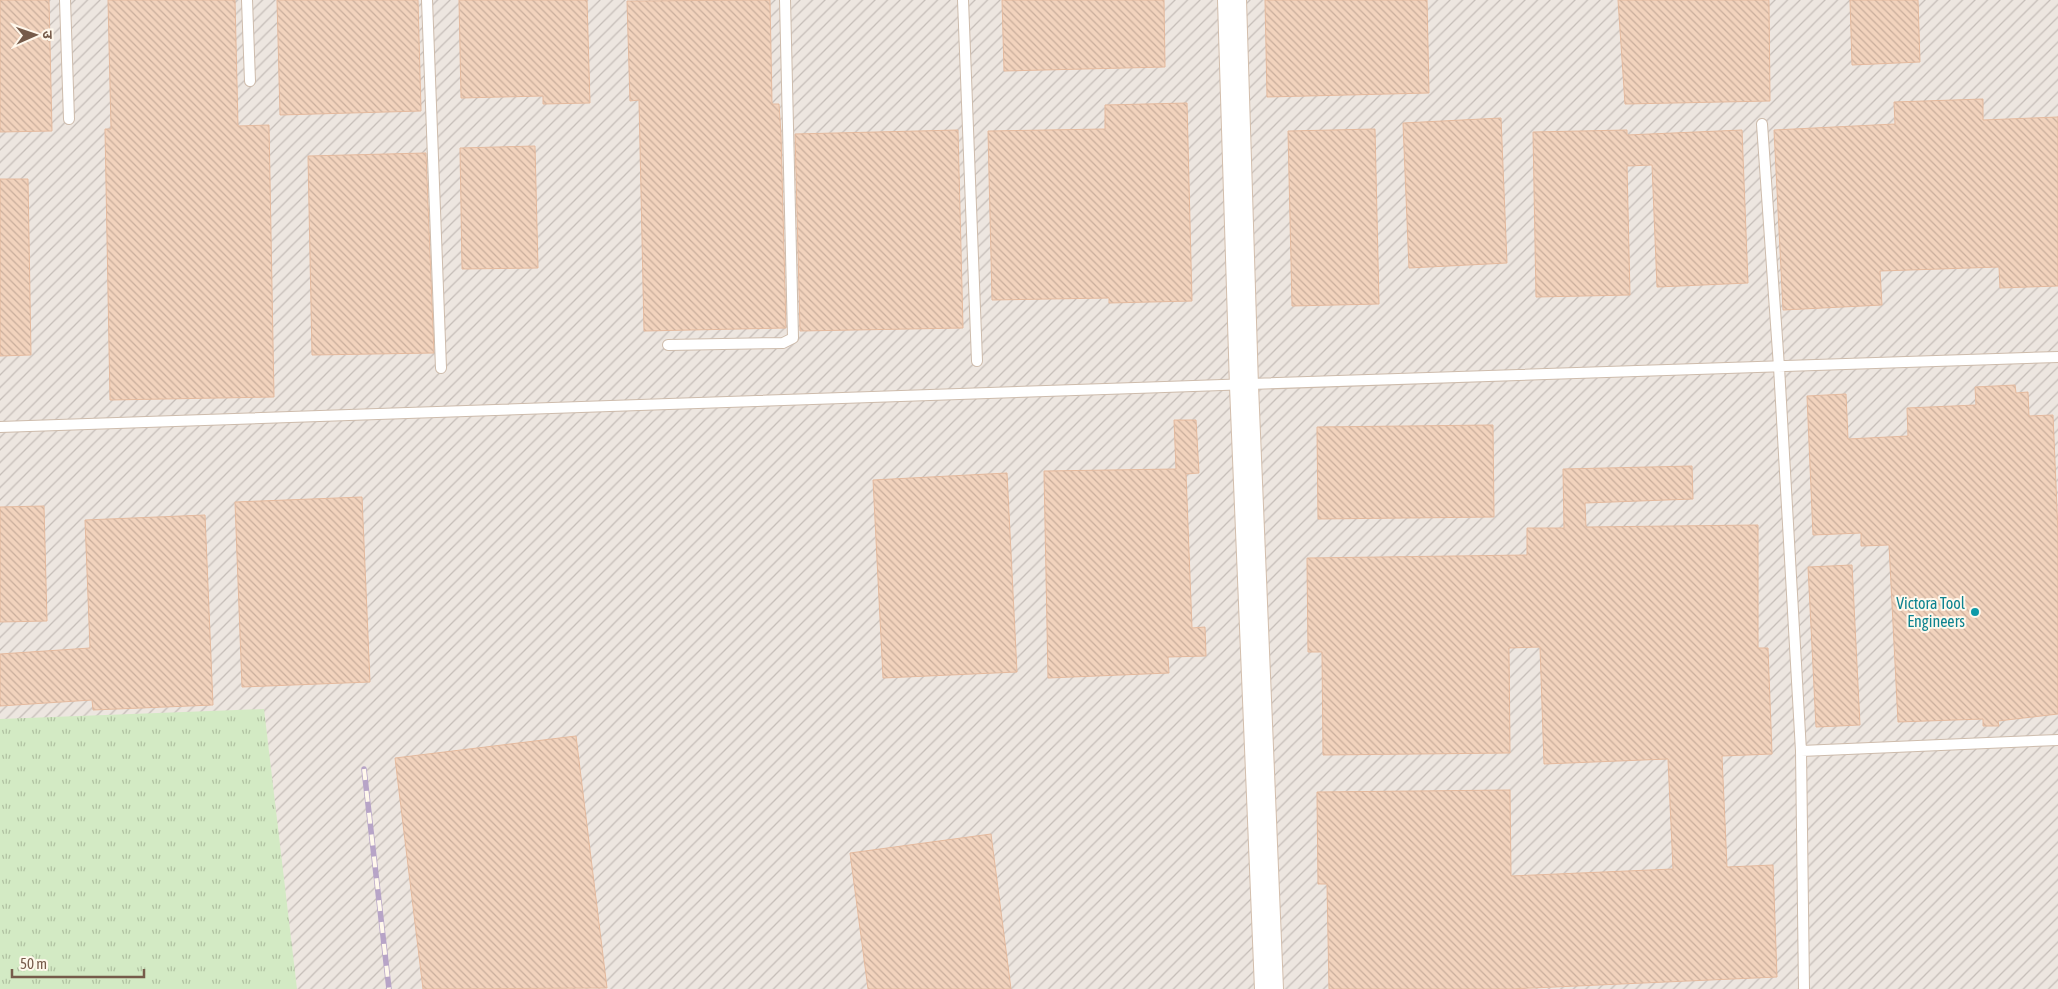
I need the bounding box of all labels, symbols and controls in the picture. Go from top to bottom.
north arrow [10,10,60,60]
text: उ [40,30,56,40]
place label: Victora Tool Engineers [1896,594,1966,631]
marker: Victora Tool Engineers [1969,606,1981,618]
scale bar [12,946,145,978]
text: 50 m [20,955,47,972]

